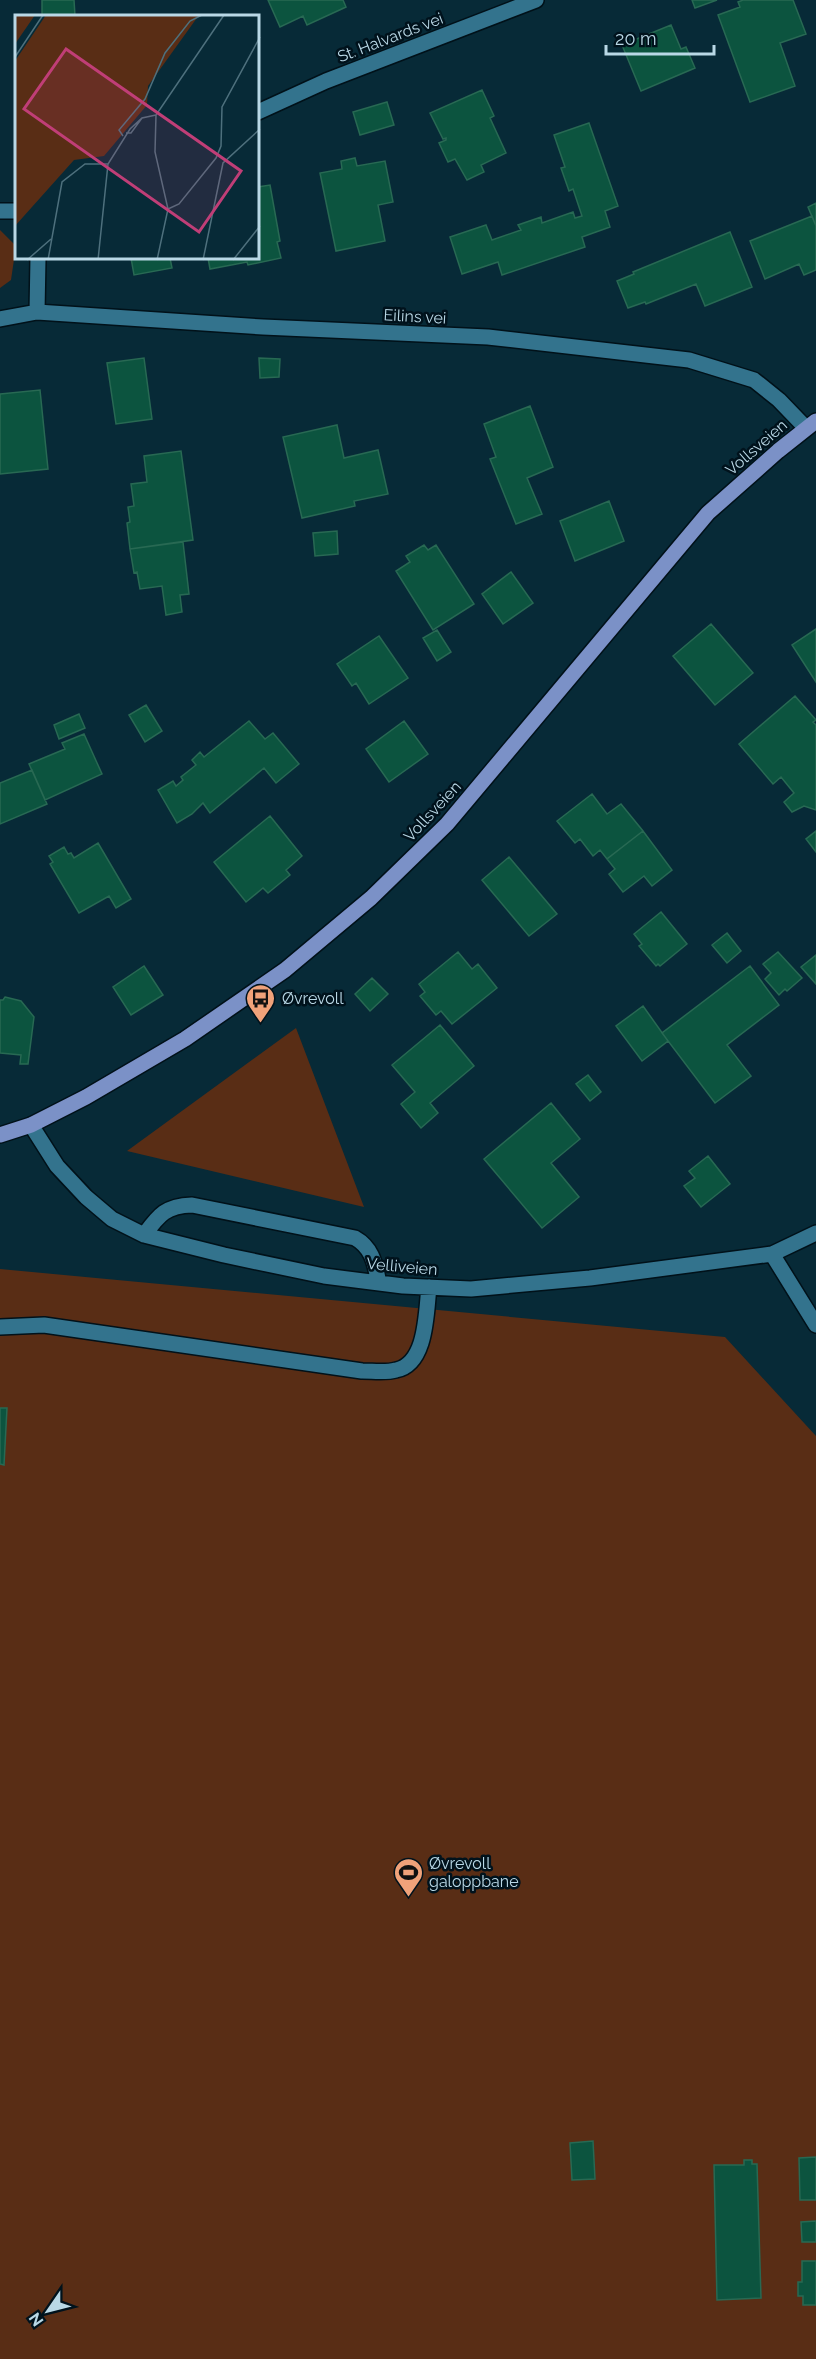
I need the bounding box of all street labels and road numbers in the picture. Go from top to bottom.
street label: St. Halvards vei [335,9,446,66]
street label: Eilins vei [383,305,447,328]
street label: Vollsveien [722,415,791,479]
street label: Vollsveien [400,777,465,845]
street label: Velliveien [366,1254,438,1279]

